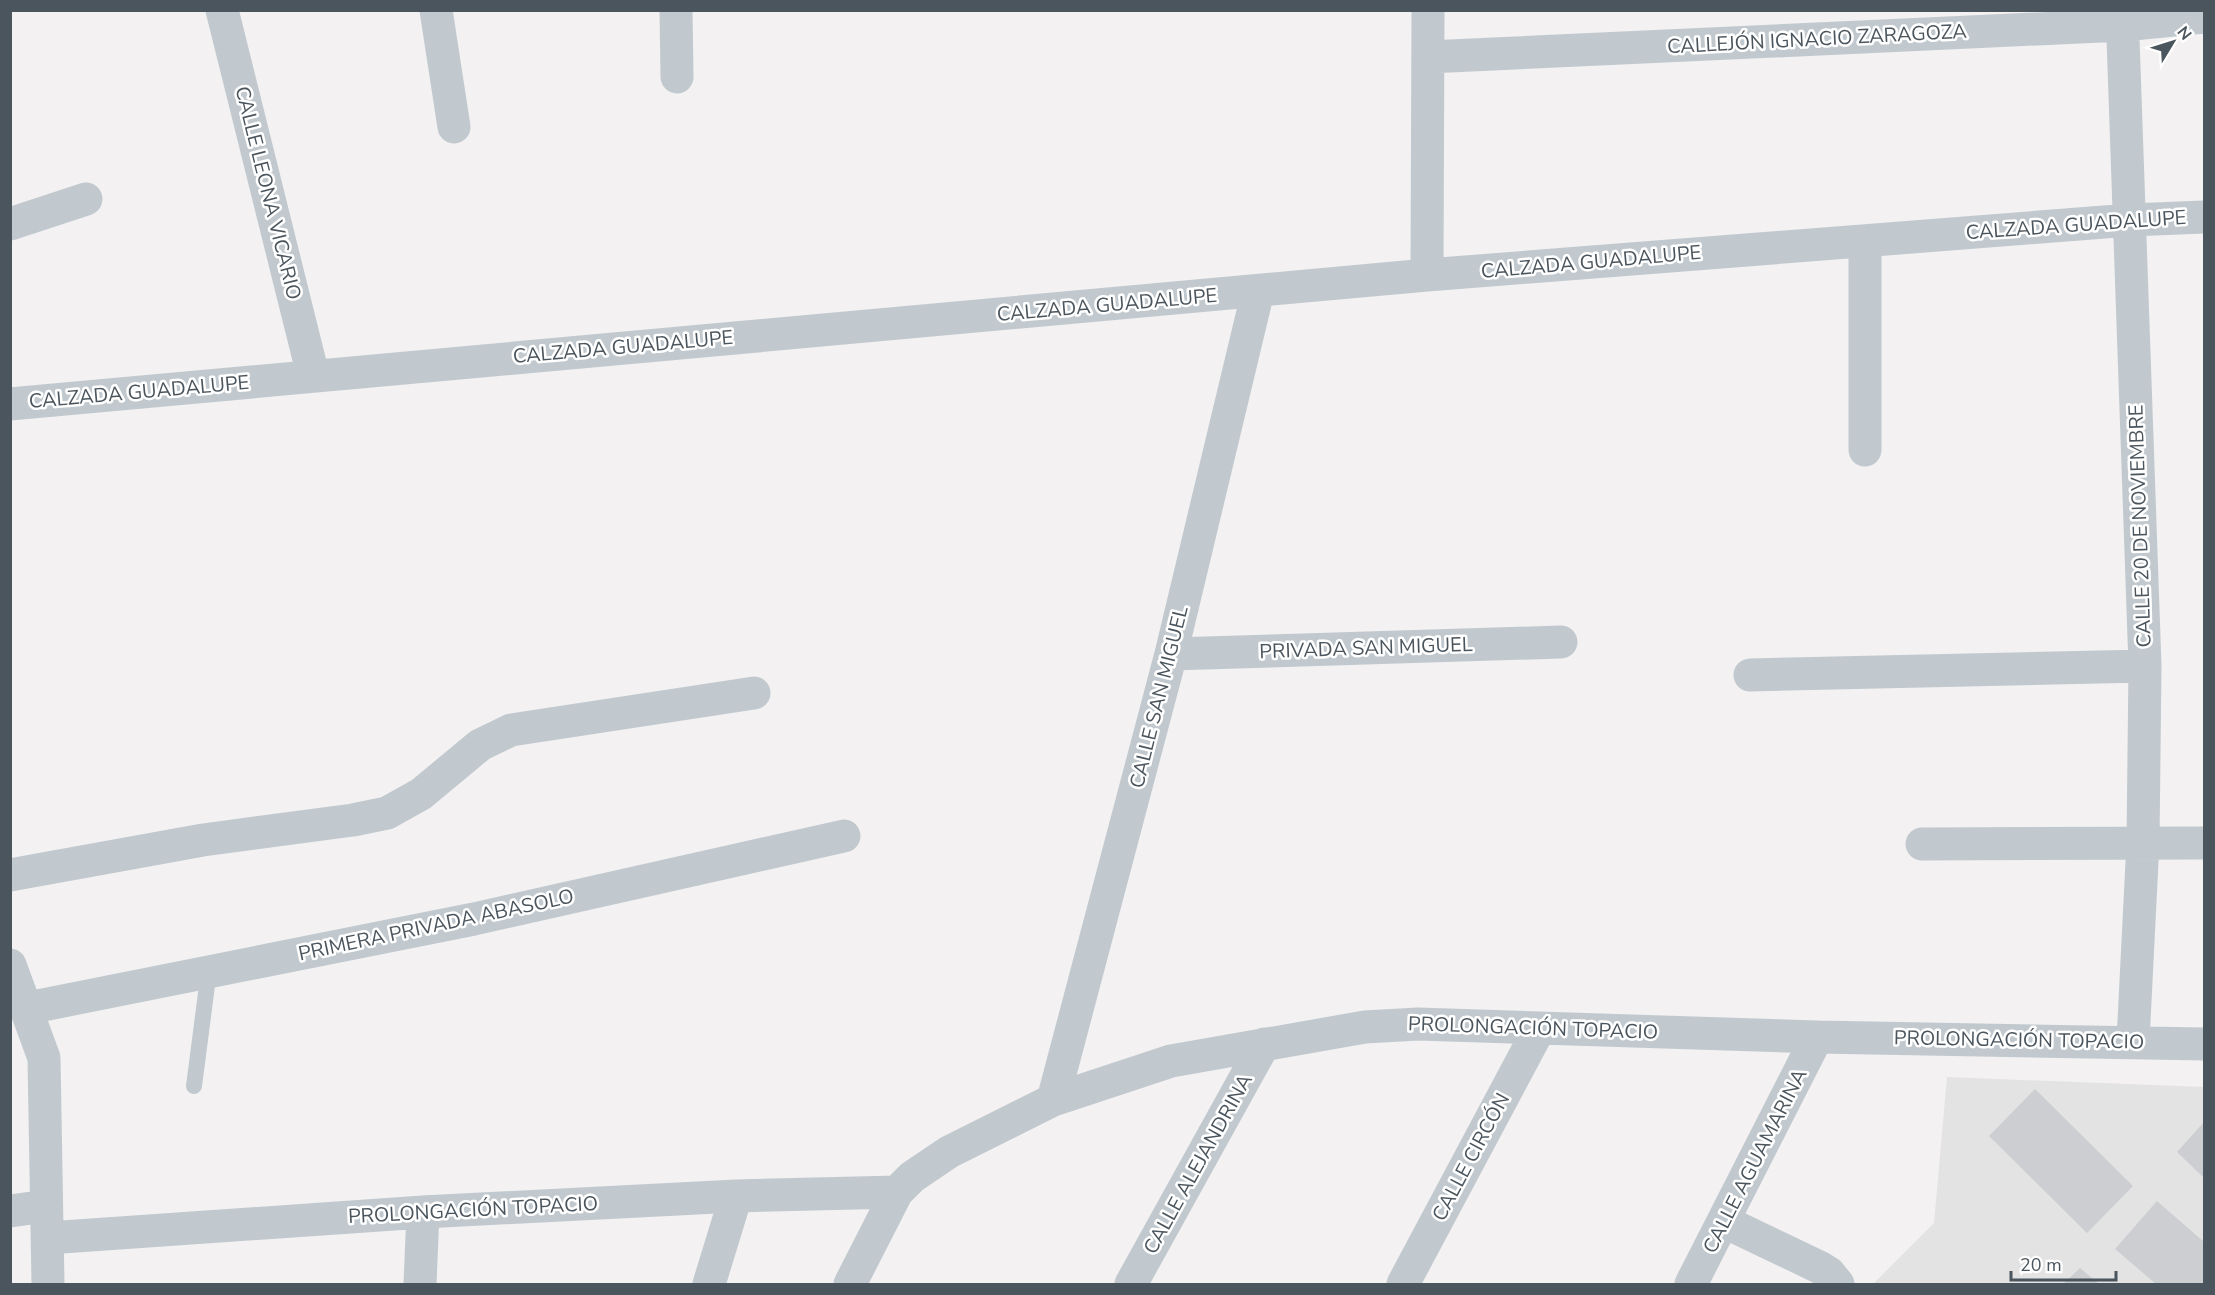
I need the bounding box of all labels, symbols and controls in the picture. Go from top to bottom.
north arrow [2143,12,2203,72]
street label: CALLEJÓN IGNACIO ZARAGOZA [1666,18,1968,60]
text: N [2172,22,2196,45]
street label: CALLE LEONA VICARIO [228,84,308,302]
street label: CALZADA GUADALUPE [1965,204,2187,246]
street label: CALZADA GUADALUPE [1480,239,1702,285]
street label: CALZADA GUADALUPE [996,282,1218,328]
street label: CALZADA GUADALUPE [512,324,734,370]
street label: CALZADA GUADALUPE [28,369,250,415]
street label: CALLE 20 DE NOVIEMBRE [2122,404,2158,648]
street label: CALLE SAN MIGUEL [1123,603,1195,791]
street label: PRIVADA SAN MIGUEL [1259,631,1473,665]
street label: PRIMERA PRIVADA ABASOLO [296,883,576,967]
street label: PROLONGACIÓN TOPACIO [1407,1010,1659,1046]
street label: PROLONGACIÓN TOPACIO [1894,1024,2144,1056]
street label: CALLE AGUAMARINA [1697,1064,1813,1258]
street label: CALLE ALEJANDRINA [1137,1069,1259,1259]
street label: CALLE CIRCÓN [1426,1088,1516,1226]
street label: PROLONGACIÓN TOPACIO [347,1190,599,1230]
scale bar [2011,1244,2116,1282]
text: 20 m [2020,1253,2062,1277]

